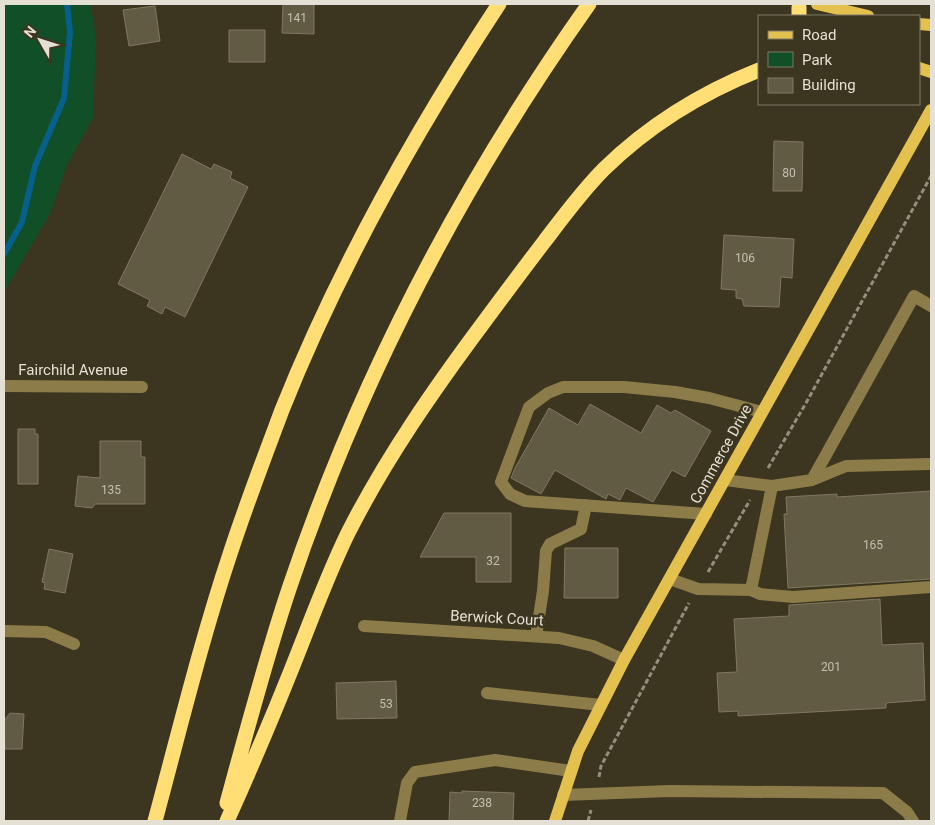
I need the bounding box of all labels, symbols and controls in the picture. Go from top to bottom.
house number: 141 [287,11,307,25]
north arrow [15,15,65,65]
legend [758,15,920,105]
text: N [21,23,39,41]
text: Road [802,26,836,44]
text: Park [802,51,833,69]
text: Building [802,76,856,94]
house number: 80 [782,166,796,180]
house number: 106 [735,251,755,265]
street label: Fairchild Avenue [18,361,128,379]
street label: Commerce Drive [686,401,756,507]
house number: 135 [101,483,121,497]
house number: 165 [863,538,883,552]
house number: 32 [486,554,500,568]
street label: Berwick Court [450,607,544,629]
house number: 201 [821,660,841,674]
house number: 53 [379,697,393,711]
house number: 238 [472,796,492,810]

